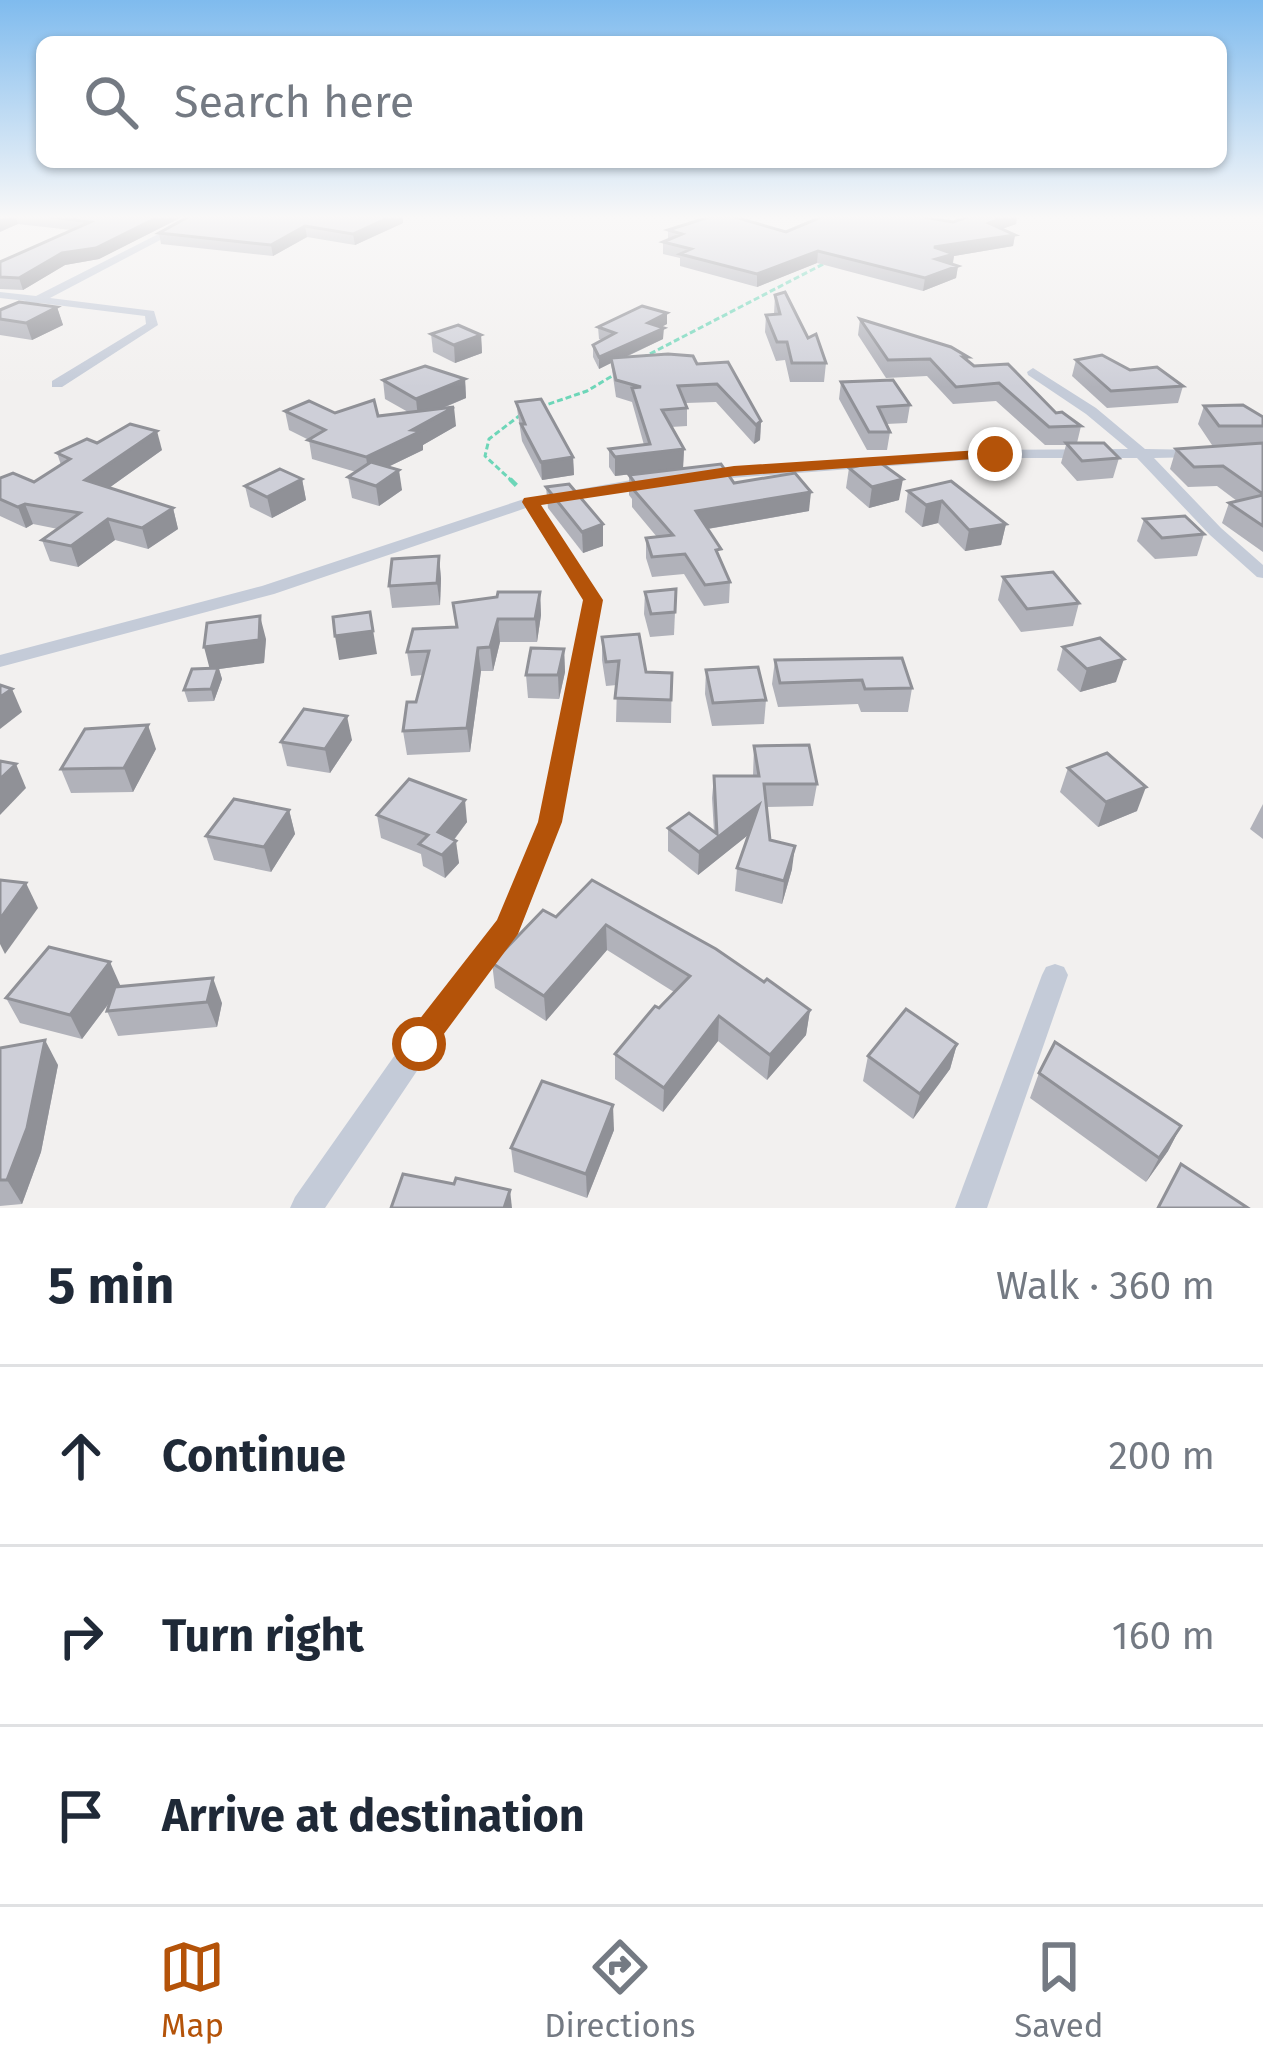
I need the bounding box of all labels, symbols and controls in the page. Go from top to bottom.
search box [36,36,1227,168]
icon: search [78,69,144,135]
text: Search here [174,75,414,129]
route end [968,427,1022,481]
route start [392,1017,446,1071]
text: 5 min [48,1255,174,1317]
text: Walk · 360 m [996,1263,1215,1309]
icon: ahead [48,1423,114,1489]
text: Continue [162,1429,346,1483]
text: 200 m [1108,1433,1215,1479]
icon: right [48,1603,114,1669]
text: Turn right [162,1609,364,1663]
text: 160 m [1112,1613,1215,1659]
icon: arrive [48,1783,114,1849]
text: Arrive at destination [162,1789,585,1843]
tab: Map [159,1934,225,2046]
tab: Directions [544,1934,696,2046]
tab: Saved [1014,1934,1104,2046]

